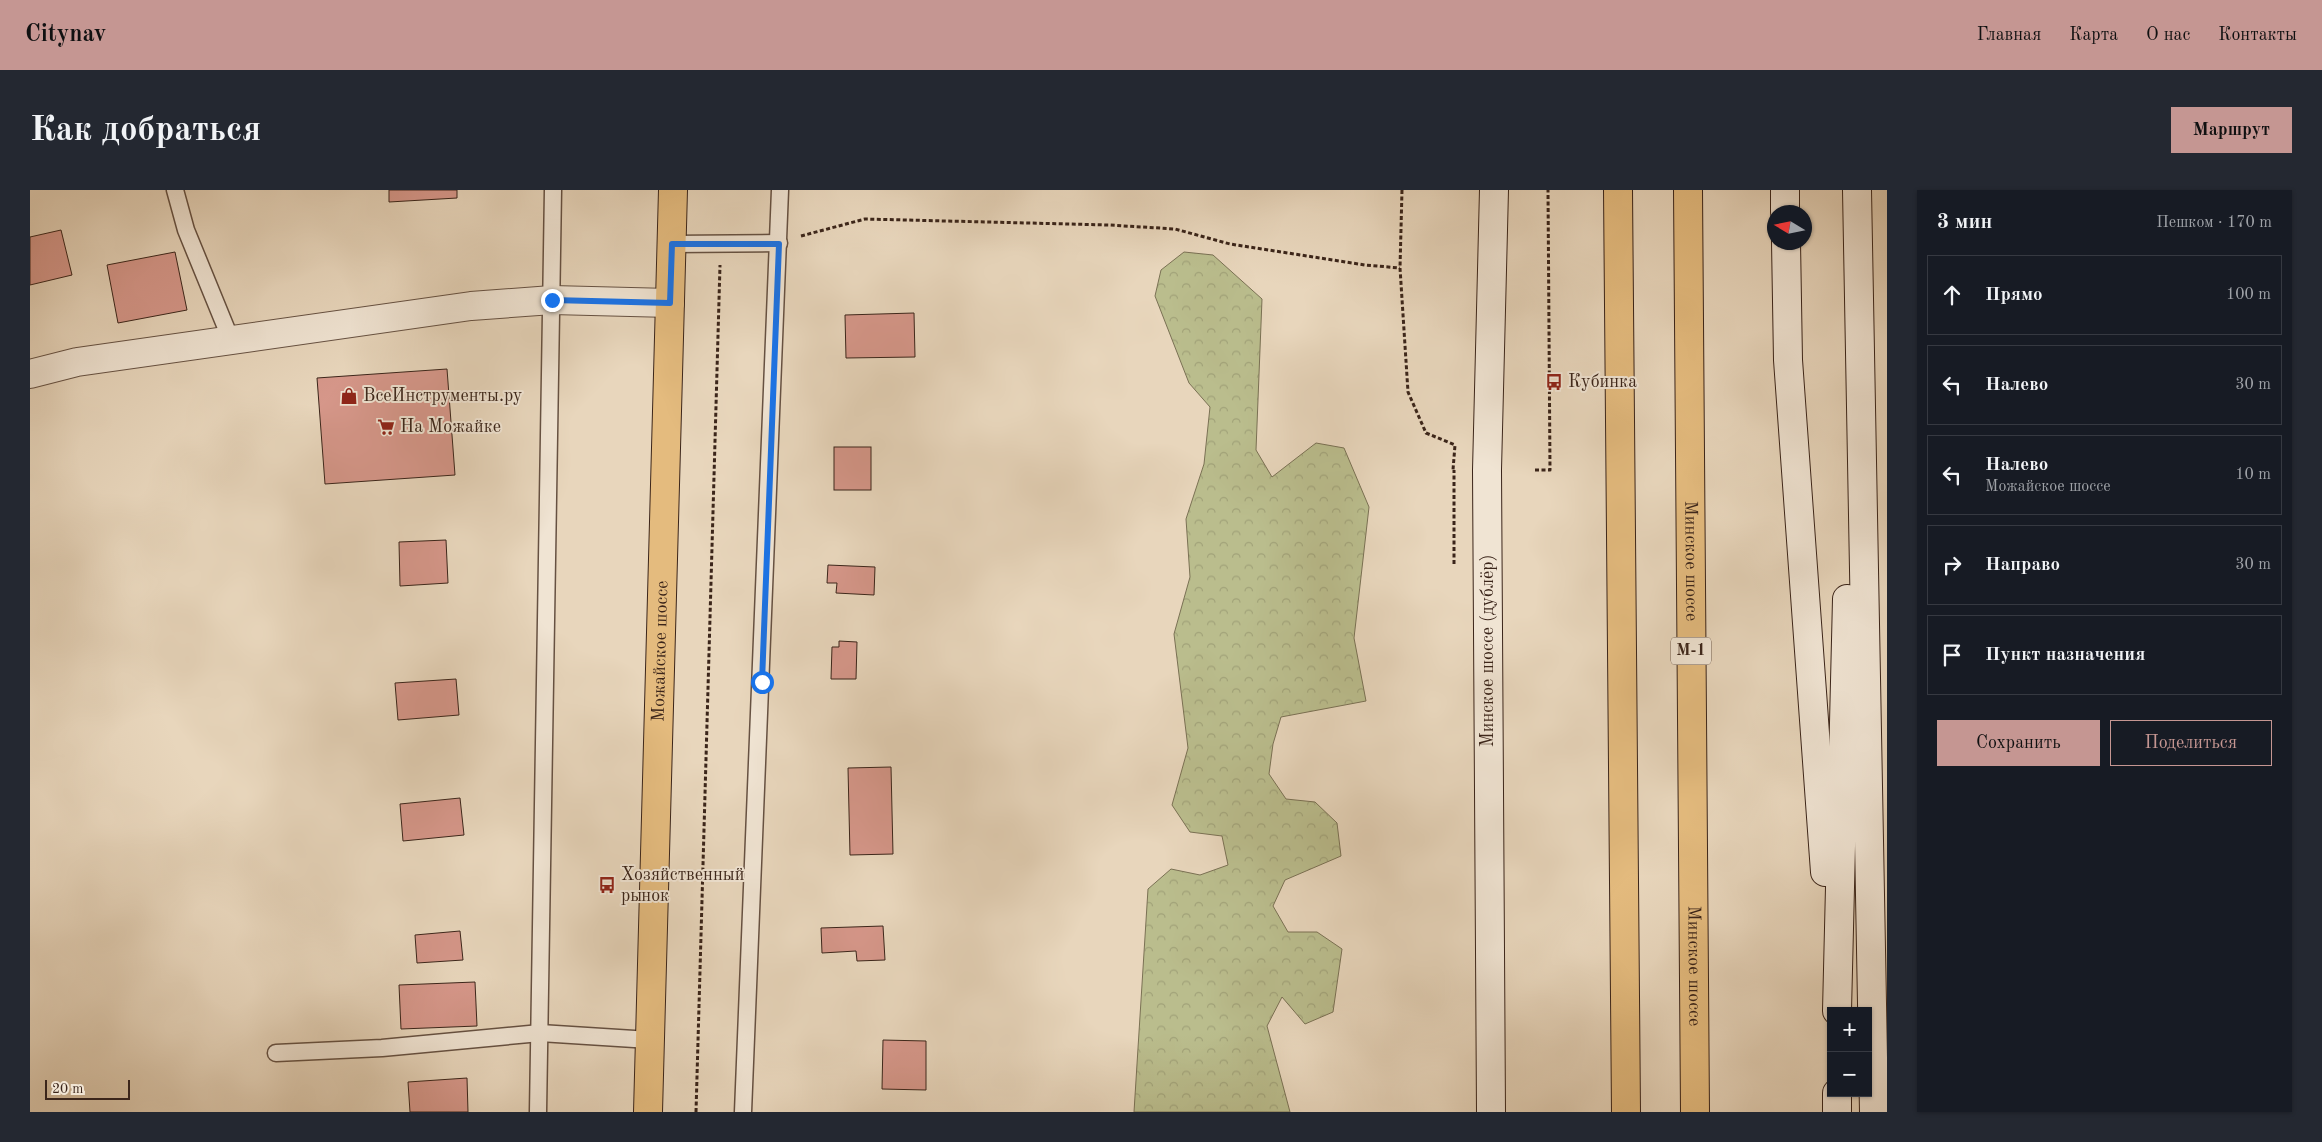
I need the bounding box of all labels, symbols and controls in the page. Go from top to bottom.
text: Citynav [25,23,106,47]
text: Главная [1977,26,2041,44]
text: Карта [2069,26,2118,44]
text: О нас [2146,26,2190,44]
text: Контакты [2218,26,2297,44]
button: Маршрут [2171,107,2292,153]
text: Как добраться [30,113,261,148]
north arrow [1767,205,1812,250]
text: 3 мин [1937,212,1992,233]
text: Пешком · 170 m [2156,215,2272,231]
icon: ahead [1938,281,1966,309]
text: Прямо [1985,286,2043,305]
text: 100 m [2226,287,2271,303]
route end [541,289,564,312]
icon: left [1938,371,1966,399]
bus stop icon: Кубинка [1544,372,1564,392]
place label: Кубинка [1568,373,1637,391]
text: Налево [1985,376,2048,395]
text: 30 m [2235,377,2271,393]
shop icon: ВсеИнструменты.ру [339,386,359,406]
place label: ВсеИнструменты.ру [363,387,523,405]
supermarket icon: На Можайке [376,417,396,437]
place label: На Можайке [400,418,501,436]
text: Налево [1985,456,2048,475]
icon: left [1938,461,1966,489]
text: 10 m [2235,467,2271,483]
text: Можайское шоссе [1985,479,2111,495]
street label: Минское шоссе [1681,501,1700,621]
icon: right [1938,551,1966,579]
street label: Минское шоссе (дублёр) [1478,555,1497,747]
text: Направо [1985,556,2060,575]
text: 30 m [2235,557,2271,573]
street label: Можайское шоссе [650,580,671,722]
road number: М-1 [1671,638,1711,664]
icon: arrive [1938,641,1966,669]
text: Пункт назначения [1985,646,2145,665]
route start [751,671,774,694]
button: Сохранить [1937,720,2100,766]
button: Поделиться [2110,720,2272,766]
place label: Хозяйственный рынок [621,866,744,905]
bus stop icon: Хозяйственный рынок [597,875,617,895]
street label: Минское шоссе [1684,906,1703,1026]
map controls [1827,1007,1872,1097]
button: + [1827,1007,1872,1052]
button: − [1827,1052,1872,1097]
scale bar [45,1077,130,1100]
text: 20 m [52,1082,83,1096]

